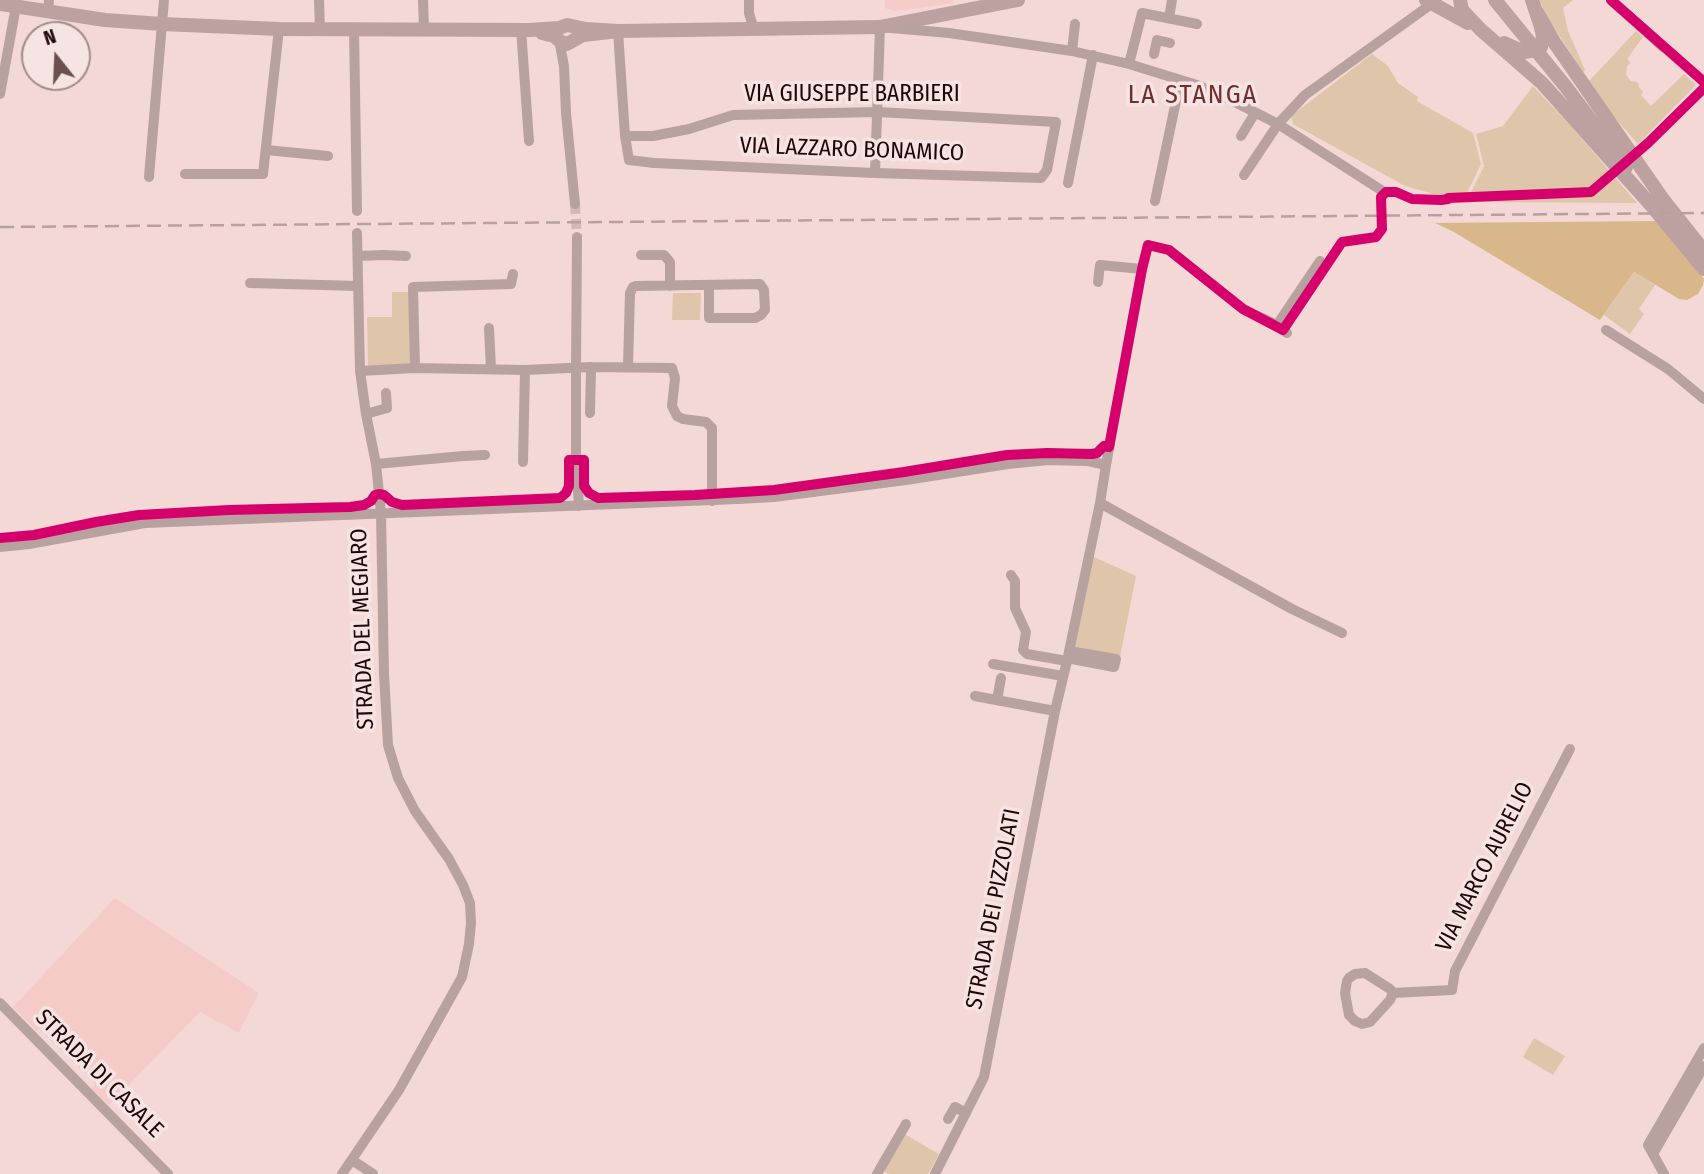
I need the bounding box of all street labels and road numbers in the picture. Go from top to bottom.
street label: VIA GIUSEPPE BARBIERI [744,81,960,109]
street label: VIA LAZZARO BONAMICO [739,132,965,168]
street label: STRADA DEL MEGIARO [346,528,380,730]
street label: VIA MARCO AURELIO [1430,778,1540,956]
street label: STRADA DEI PIZZOLATI [961,806,1027,1012]
street label: STRADA DI CASALE [29,1004,169,1144]

